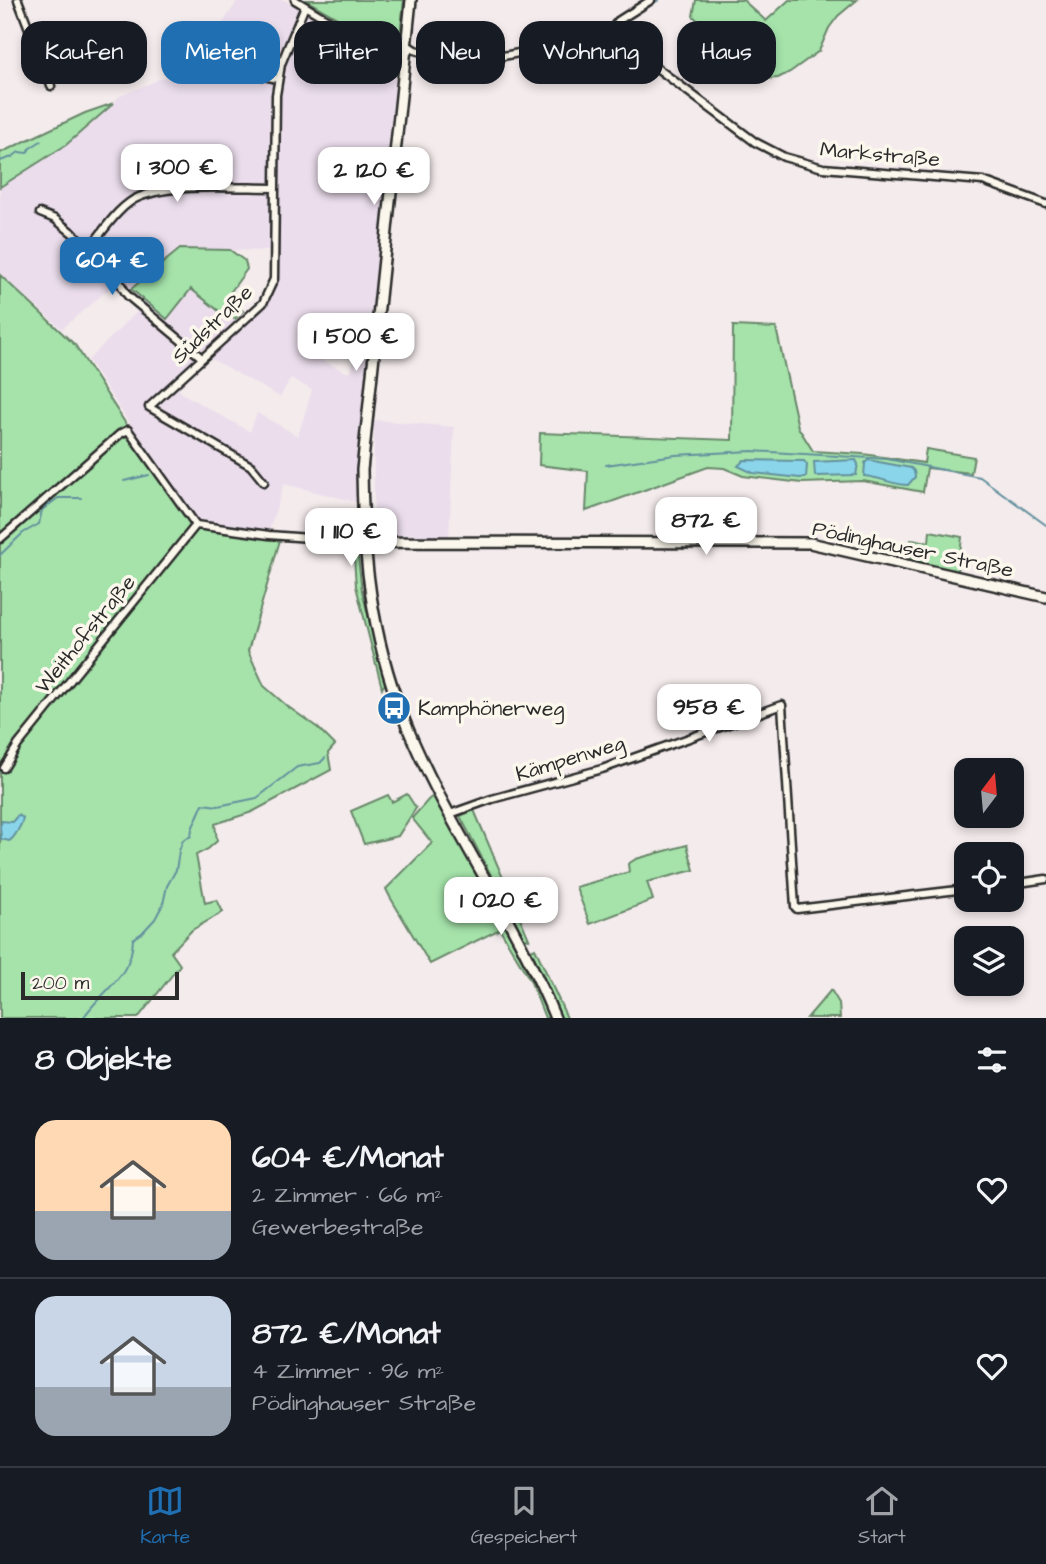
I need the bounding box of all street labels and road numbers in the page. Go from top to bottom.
street label: Markstraße [819,135,941,174]
street label: Südstraße [165,278,259,370]
street label: Pödinghauser Straße [809,514,1016,587]
street label: Weithofstraße [28,569,142,700]
street label: Kämpenweg [512,728,629,791]

